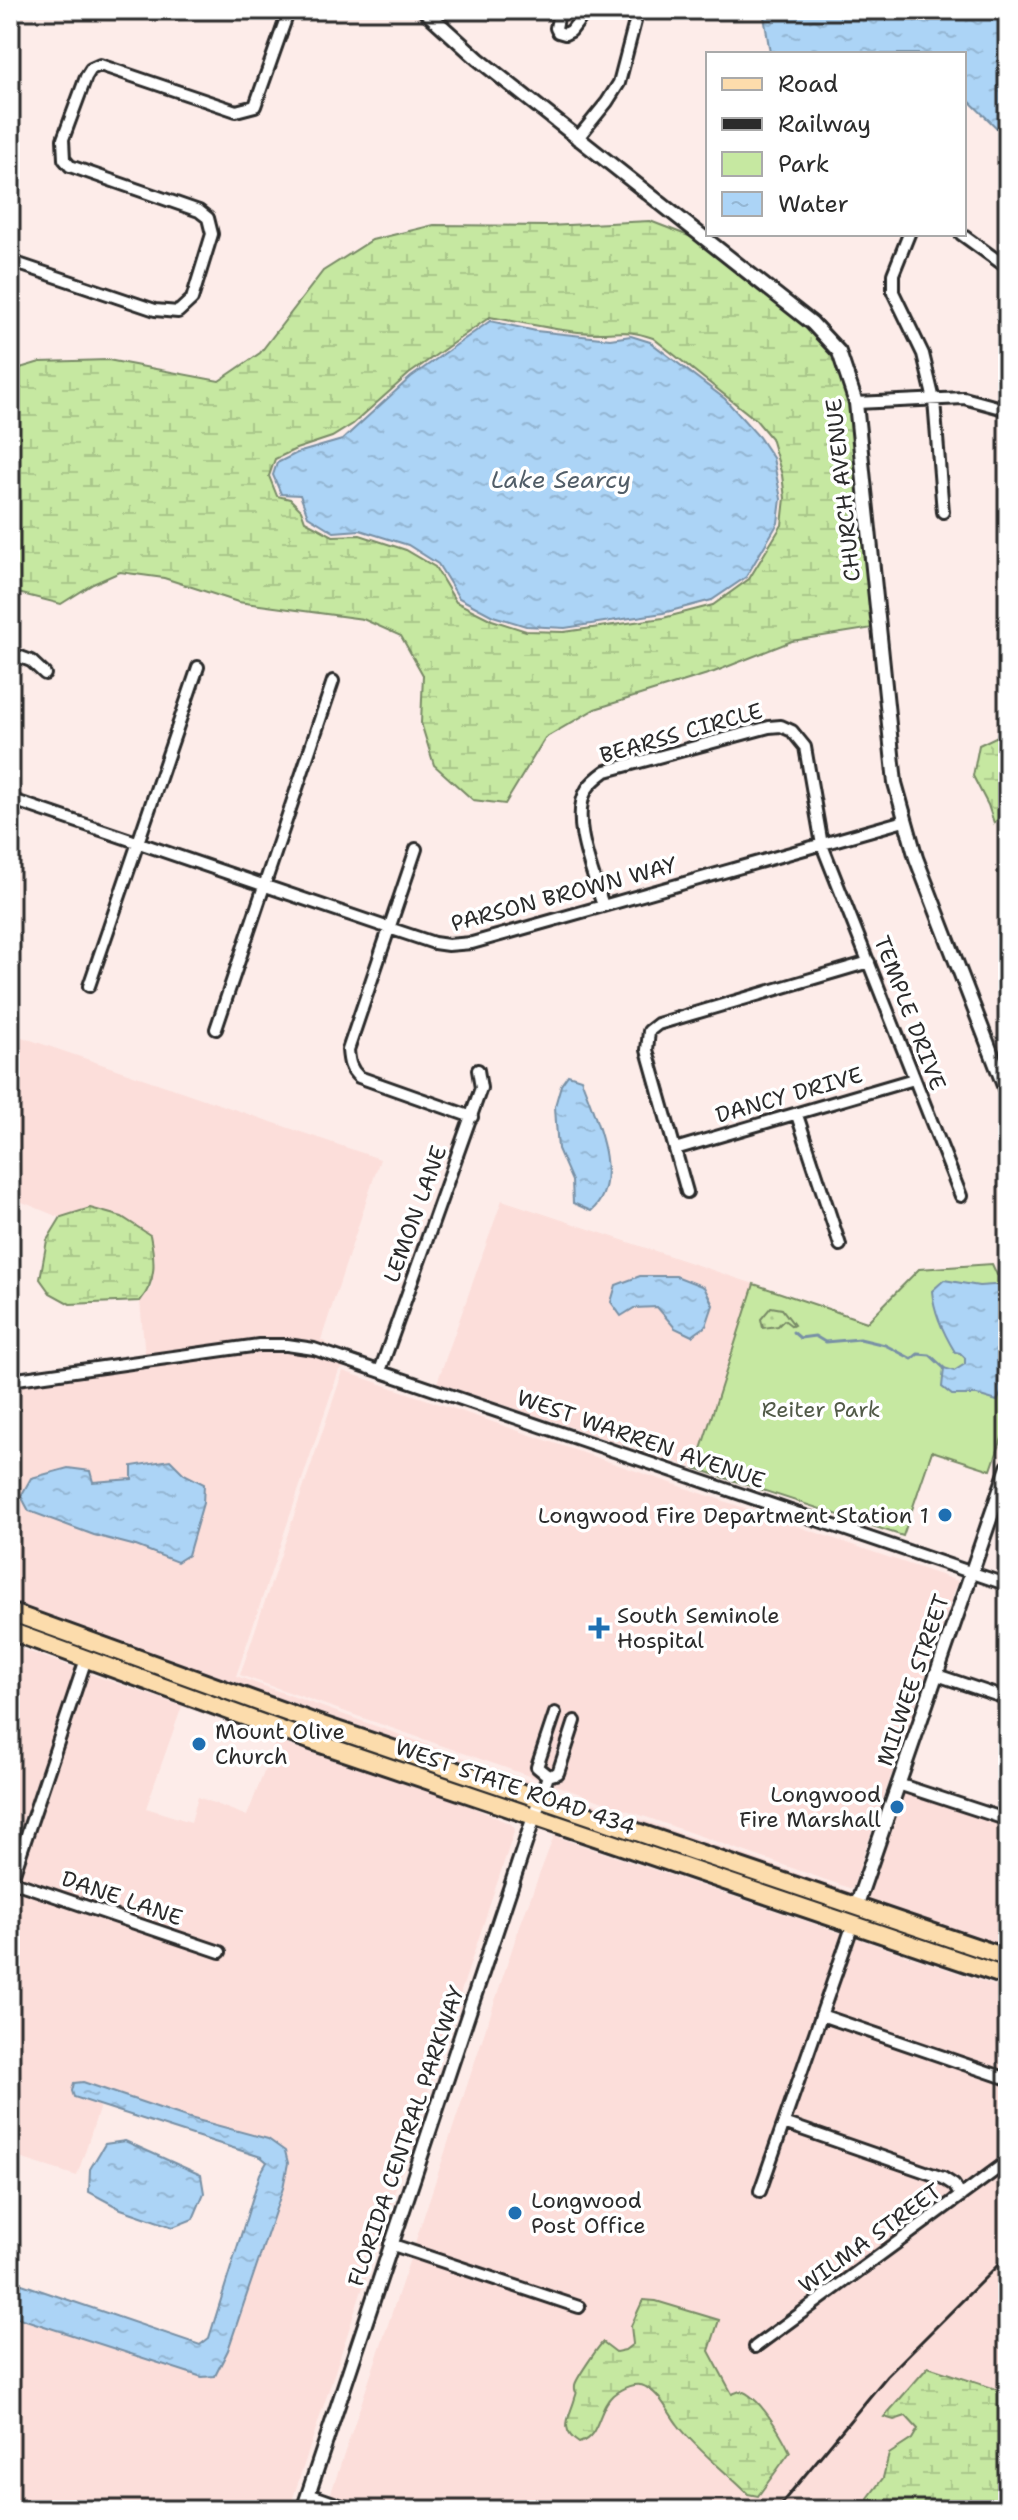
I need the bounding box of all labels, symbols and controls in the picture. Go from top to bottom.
legend [706,52,966,236]
text: Road [778,68,838,100]
text: Railway [778,108,871,140]
text: Park [778,148,830,180]
text: Water [778,188,849,220]
street label: CHURCH AVENUE [819,397,867,583]
water label: Lake Searcy [491,464,631,496]
street label: BEARSS CIRCLE [596,696,766,770]
street label: PARSON BROWN WAY [448,850,680,938]
street label: TEMPLE DRIVE [867,932,953,1094]
street label: DANCY DRIVE [712,1060,866,1130]
street label: LEMON LANE [377,1142,453,1286]
street label: WEST WARREN AVENUE [513,1383,769,1495]
park label: Reiter Park [762,1395,880,1424]
place label: Longwood Fire Department Station 1 [538,1501,929,1530]
marker: Longwood Fire Department Station 1 [936,1506,954,1524]
street label: MILWEE STREET [870,1590,956,1770]
place label: South Seminole Hospital [617,1601,780,1655]
marker: South Seminole Hospital [588,1617,610,1639]
place label: Mount Olive Church [215,1717,345,1771]
street label: WEST STATE ROAD 434 [391,1732,639,1842]
marker: Mount Olive Church [190,1735,208,1753]
place label: Longwood Fire Marshall [739,1780,881,1834]
marker: Longwood Fire Marshall [888,1798,906,1816]
street label: DANE LANE [58,1864,186,1932]
street label: FLORIDA CENTRAL PARKWAY [341,1982,471,2290]
street label: WILMA STREET [793,2176,948,2300]
place label: Longwood Post Office [531,2186,646,2240]
marker: Longwood Post Office [506,2204,524,2222]

